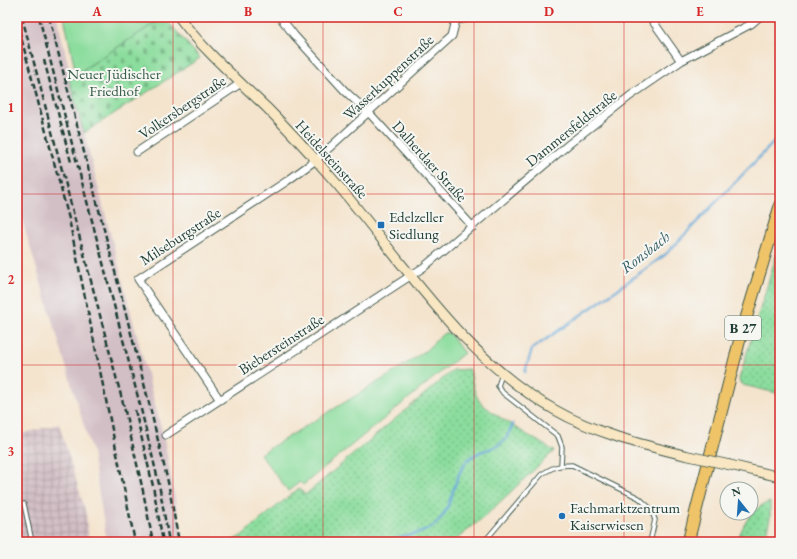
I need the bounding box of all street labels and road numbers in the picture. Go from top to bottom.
street label: Wasserkuppenstraße [339,30,437,124]
street label: Volkersbergstraße [135,71,229,143]
street label: Dammersfeldstraße [522,85,621,171]
street label: Heidelsteinstraße [292,116,373,203]
street label: Dalherdaer Straße [388,116,472,206]
street label: Milseburgstraße [136,203,224,269]
street label: Biebersteinstraße [235,309,327,379]
road number: B 27 [725,316,761,340]

